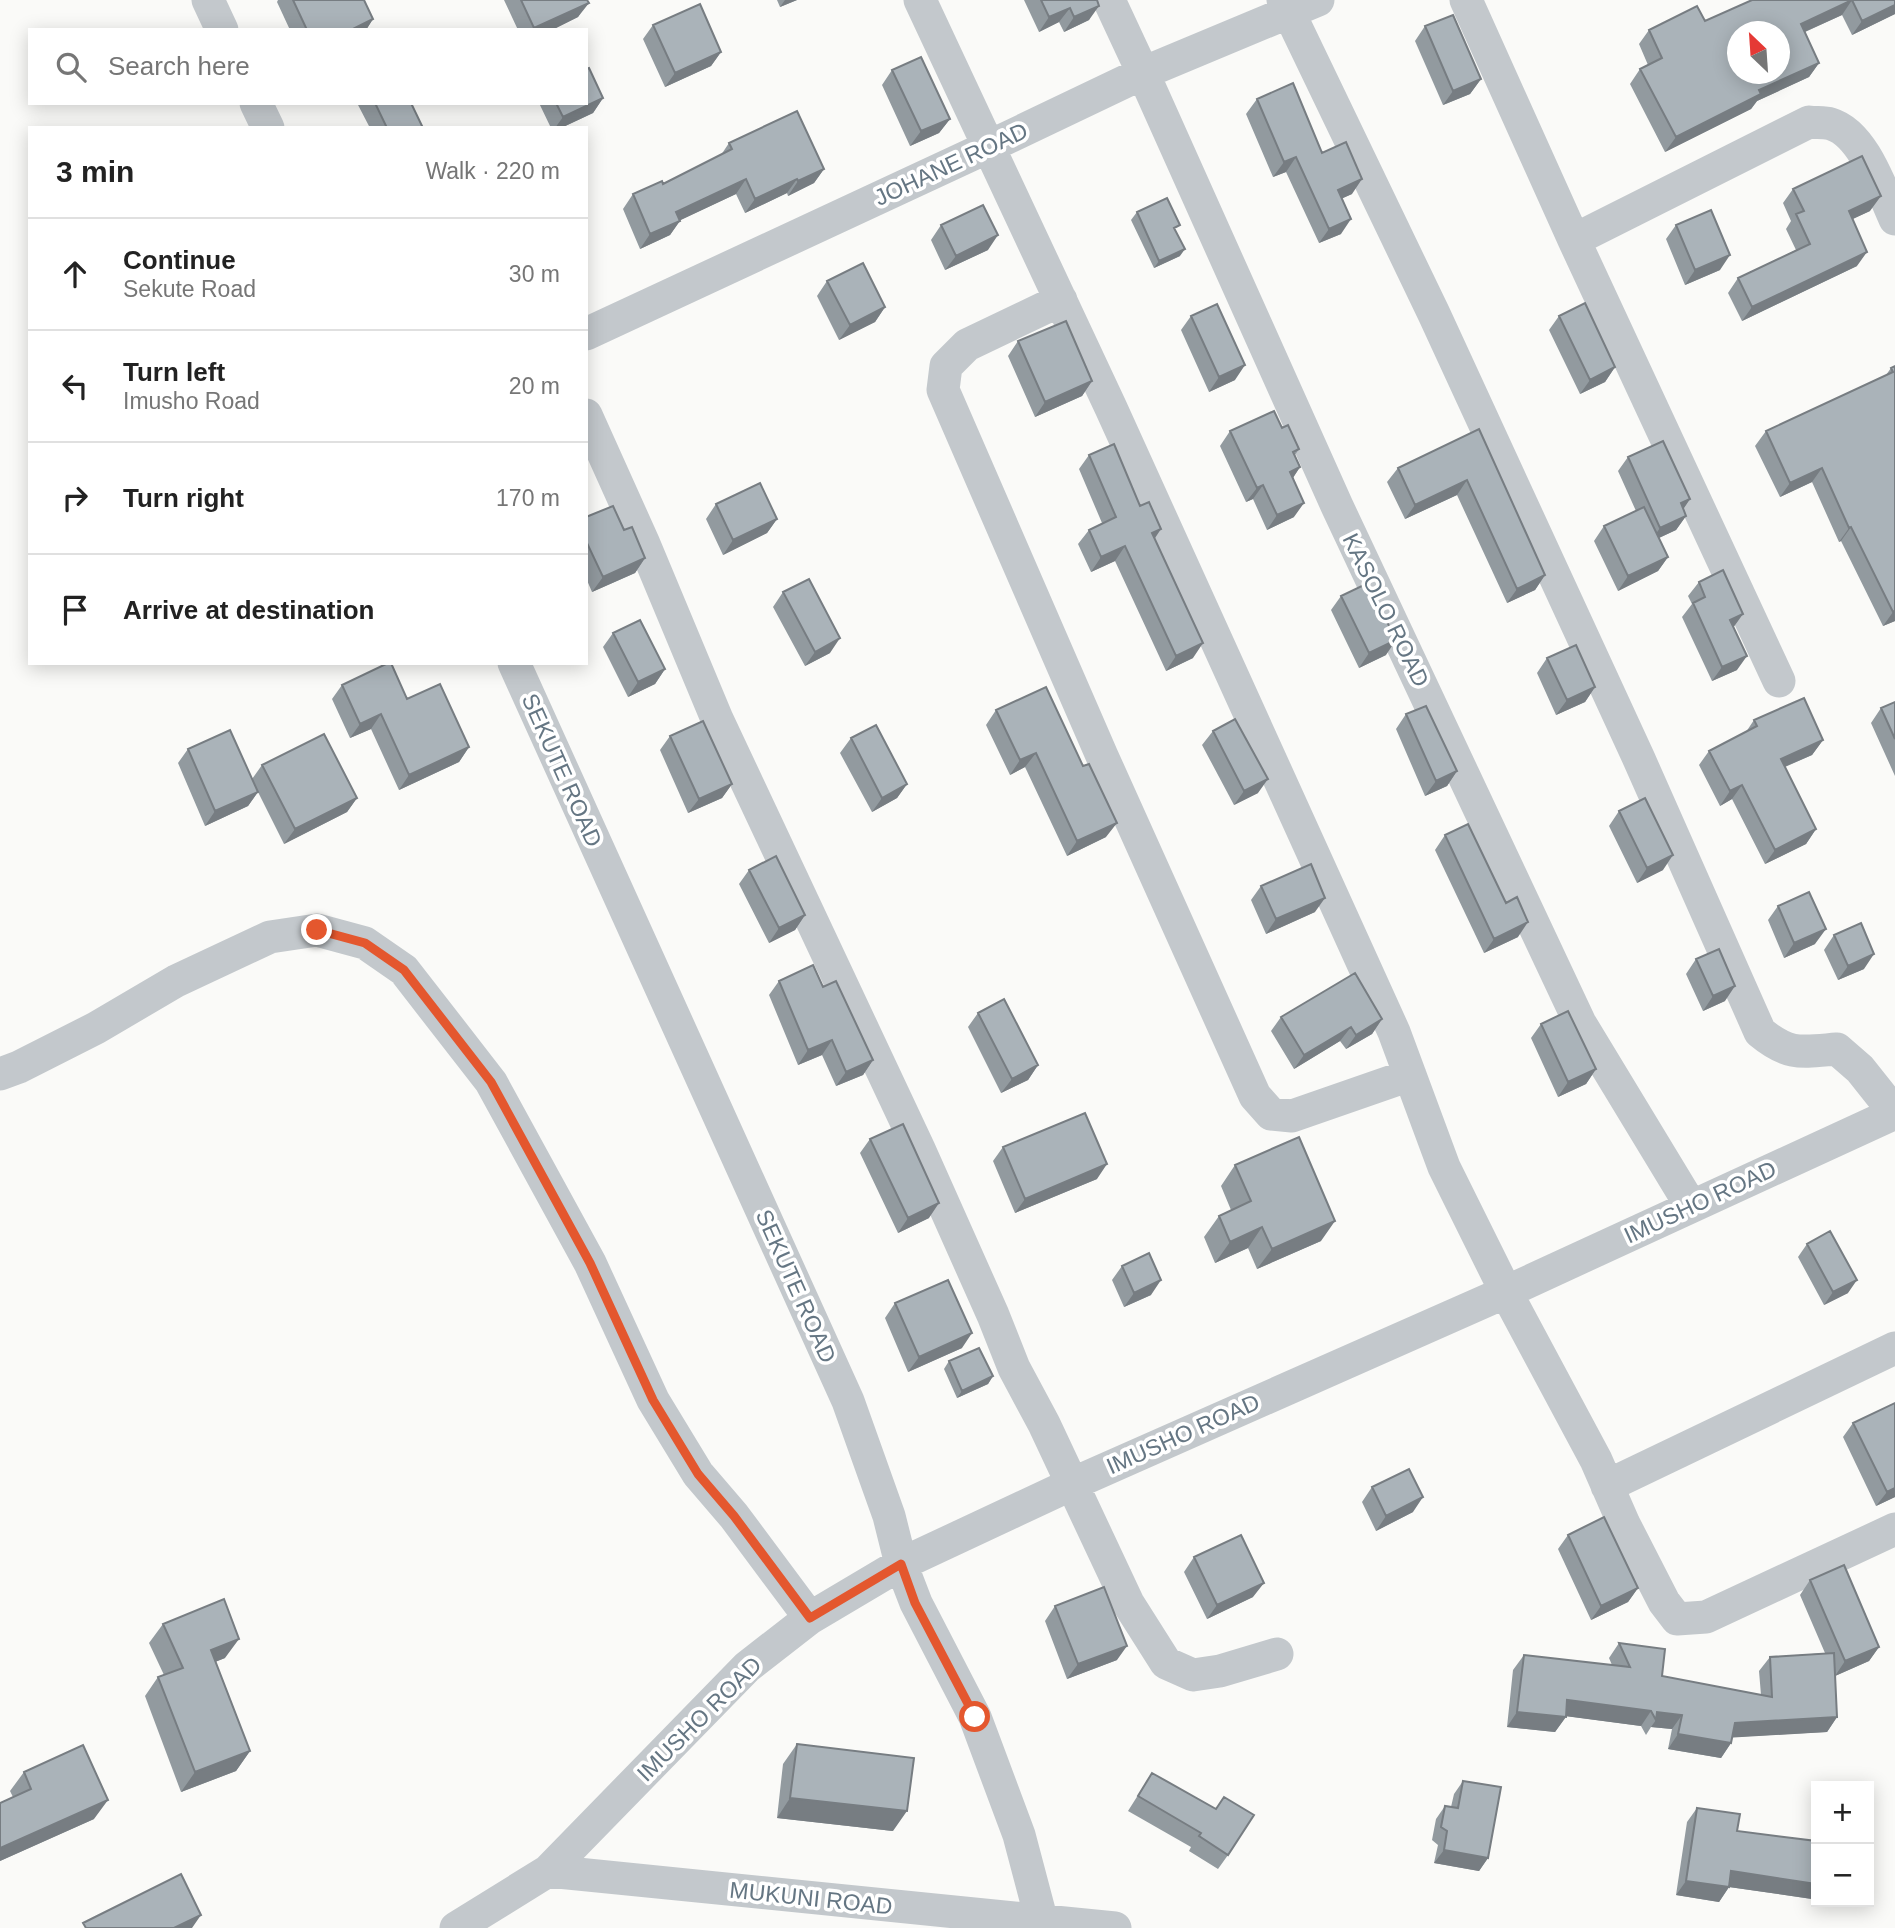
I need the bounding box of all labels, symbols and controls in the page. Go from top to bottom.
north arrow [1727,21,1790,84]
search box [28,28,588,105]
icon: search [52,48,90,86]
text: Search here [108,51,250,81]
street label: JOHANE ROAD [870,117,1032,211]
text: 3 min [56,155,134,188]
text: Walk · 220 m [425,158,560,184]
text: Continue [123,245,236,275]
icon: ahead [56,255,94,293]
text: 30 m [509,261,560,287]
text: Sekute Road [123,276,256,302]
text: Turn left [123,357,225,387]
icon: left [56,367,94,405]
text: 20 m [509,373,560,399]
text: Imusho Road [123,388,260,414]
icon: right [56,479,94,517]
text: Turn right [123,483,244,513]
text: 170 m [496,485,560,511]
street label: KASOLO ROAD [1338,529,1434,691]
icon: arrive [56,591,94,629]
text: Arrive at destination [123,595,374,625]
street label: SEKUTE ROAD [517,689,607,851]
route end [301,914,332,945]
street label: IMUSHO ROAD [1620,1155,1780,1249]
street label: SEKUTE ROAD [751,1205,841,1367]
street label: IMUSHO ROAD [1102,1389,1264,1479]
street label: IMUSHO ROAD [632,1652,766,1786]
route start [959,1701,990,1732]
map controls [1811,1781,1874,1907]
button: + [1811,1781,1874,1844]
button: − [1811,1844,1874,1907]
street label: MUKUNI ROAD [728,1877,894,1919]

